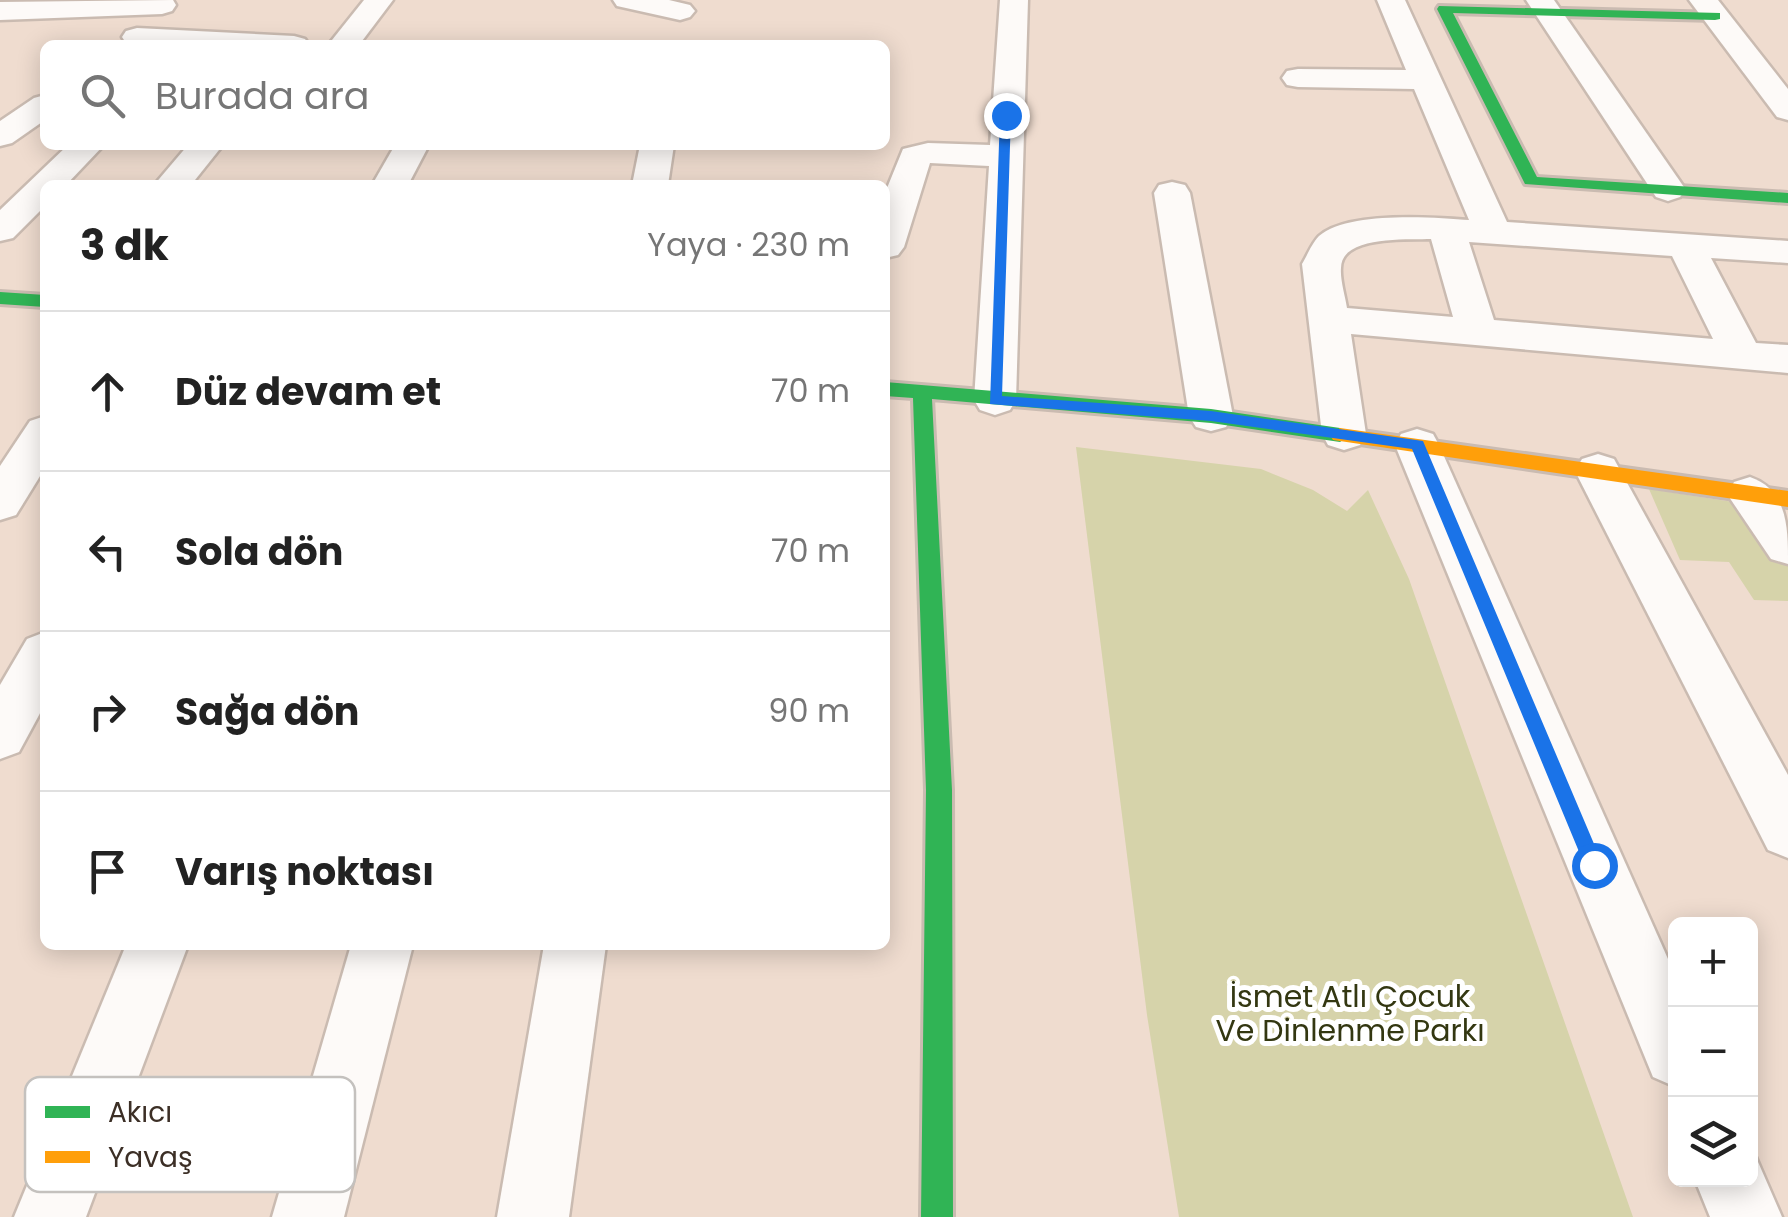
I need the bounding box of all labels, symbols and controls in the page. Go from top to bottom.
search box [40,40,890,150]
icon: search [75,68,130,123]
text: Burada ara [155,69,370,122]
route end [984,93,1030,139]
text: 3 dk [80,216,169,275]
text: Yaya · 230 m [647,222,850,267]
icon: ahead [80,364,135,419]
text: Düz devam et [175,365,441,418]
text: 70 m [771,368,850,413]
icon: left [80,524,135,579]
text: Sola dön [175,525,343,578]
text: 70 m [771,528,850,573]
icon: right [80,684,135,739]
text: Sağa dön [175,685,359,738]
text: 90 m [768,688,850,733]
route start [1572,843,1618,889]
icon: arrive [80,844,135,899]
text: Varış noktası [175,845,434,898]
map controls [1668,917,1758,1187]
button: + [1668,917,1758,1007]
park label: İsmet Atlı Çocuk Ve Dinlenme Parkı [1215,975,1485,1052]
button: − [1668,1007,1758,1097]
legend [25,1077,355,1192]
text: Akıcı [108,1093,172,1132]
button: layers [1668,1097,1758,1187]
text: Yavaş [108,1138,193,1177]

